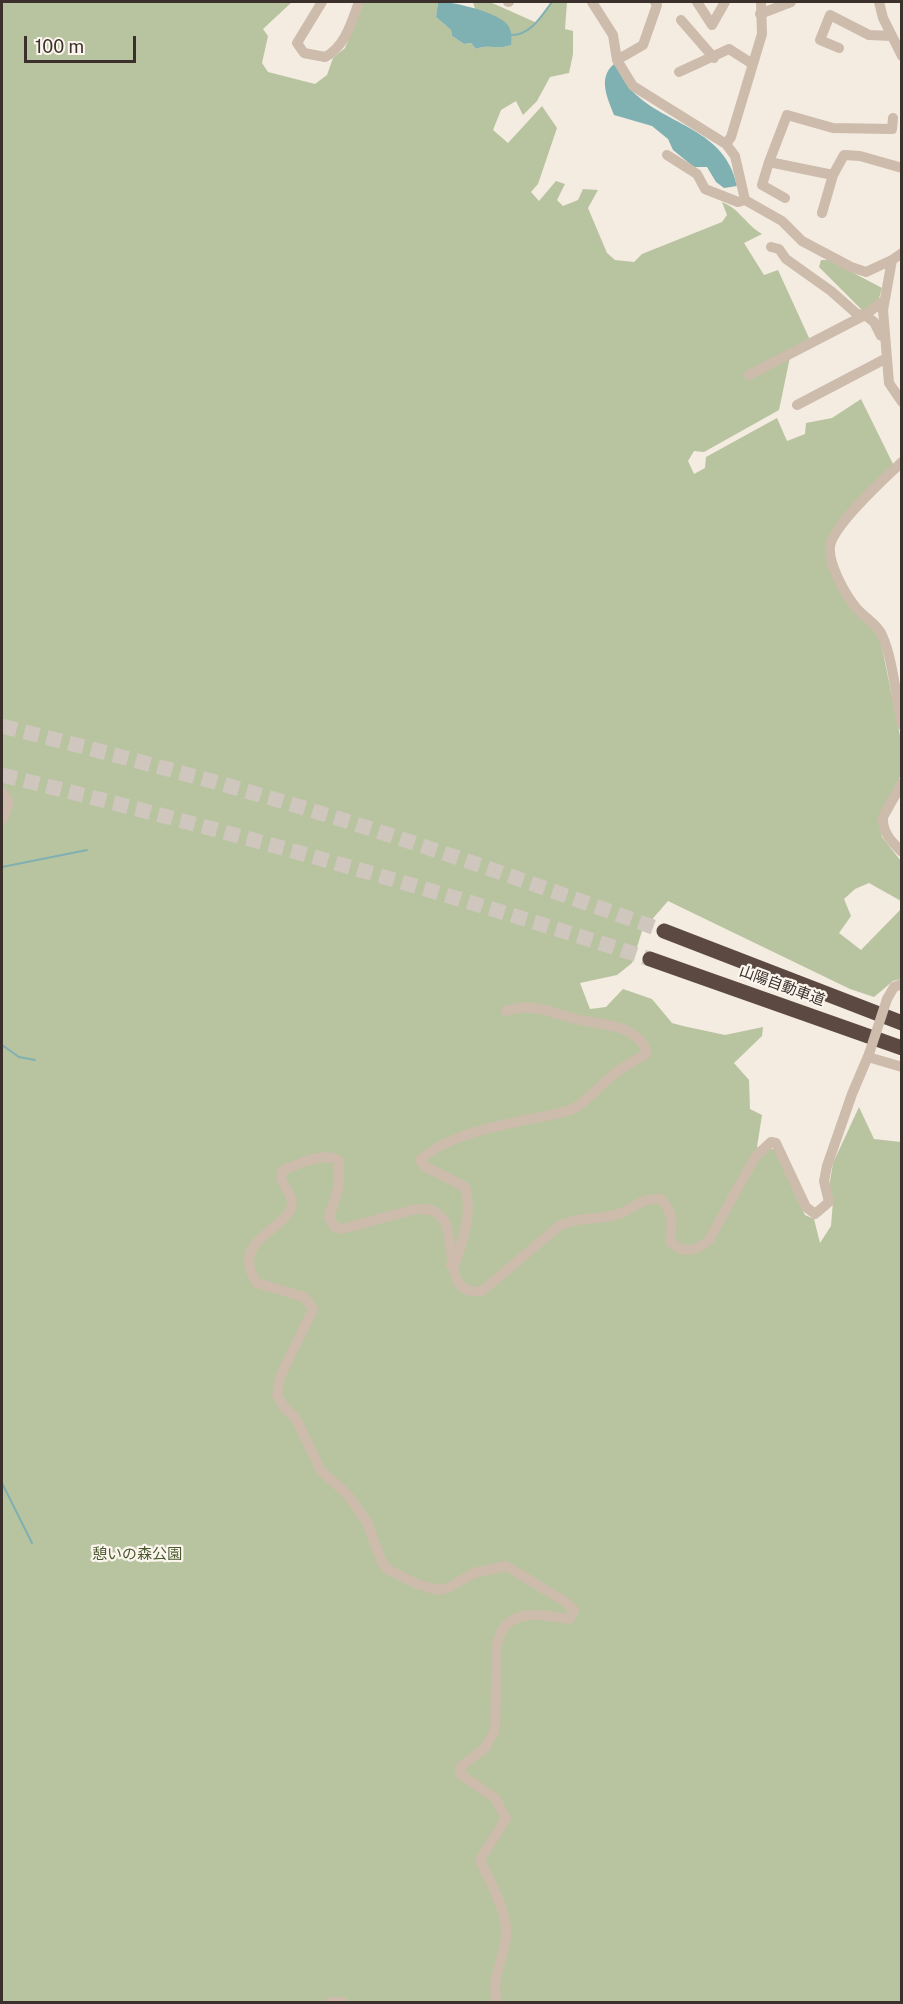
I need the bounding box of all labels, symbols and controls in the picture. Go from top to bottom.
scale bar [27,24,140,62]
text: 100 m [35,36,84,57]
street label: 山陽自動車道 [737,962,827,1010]
park label: 憩いの森公園 [92,1545,182,1563]

